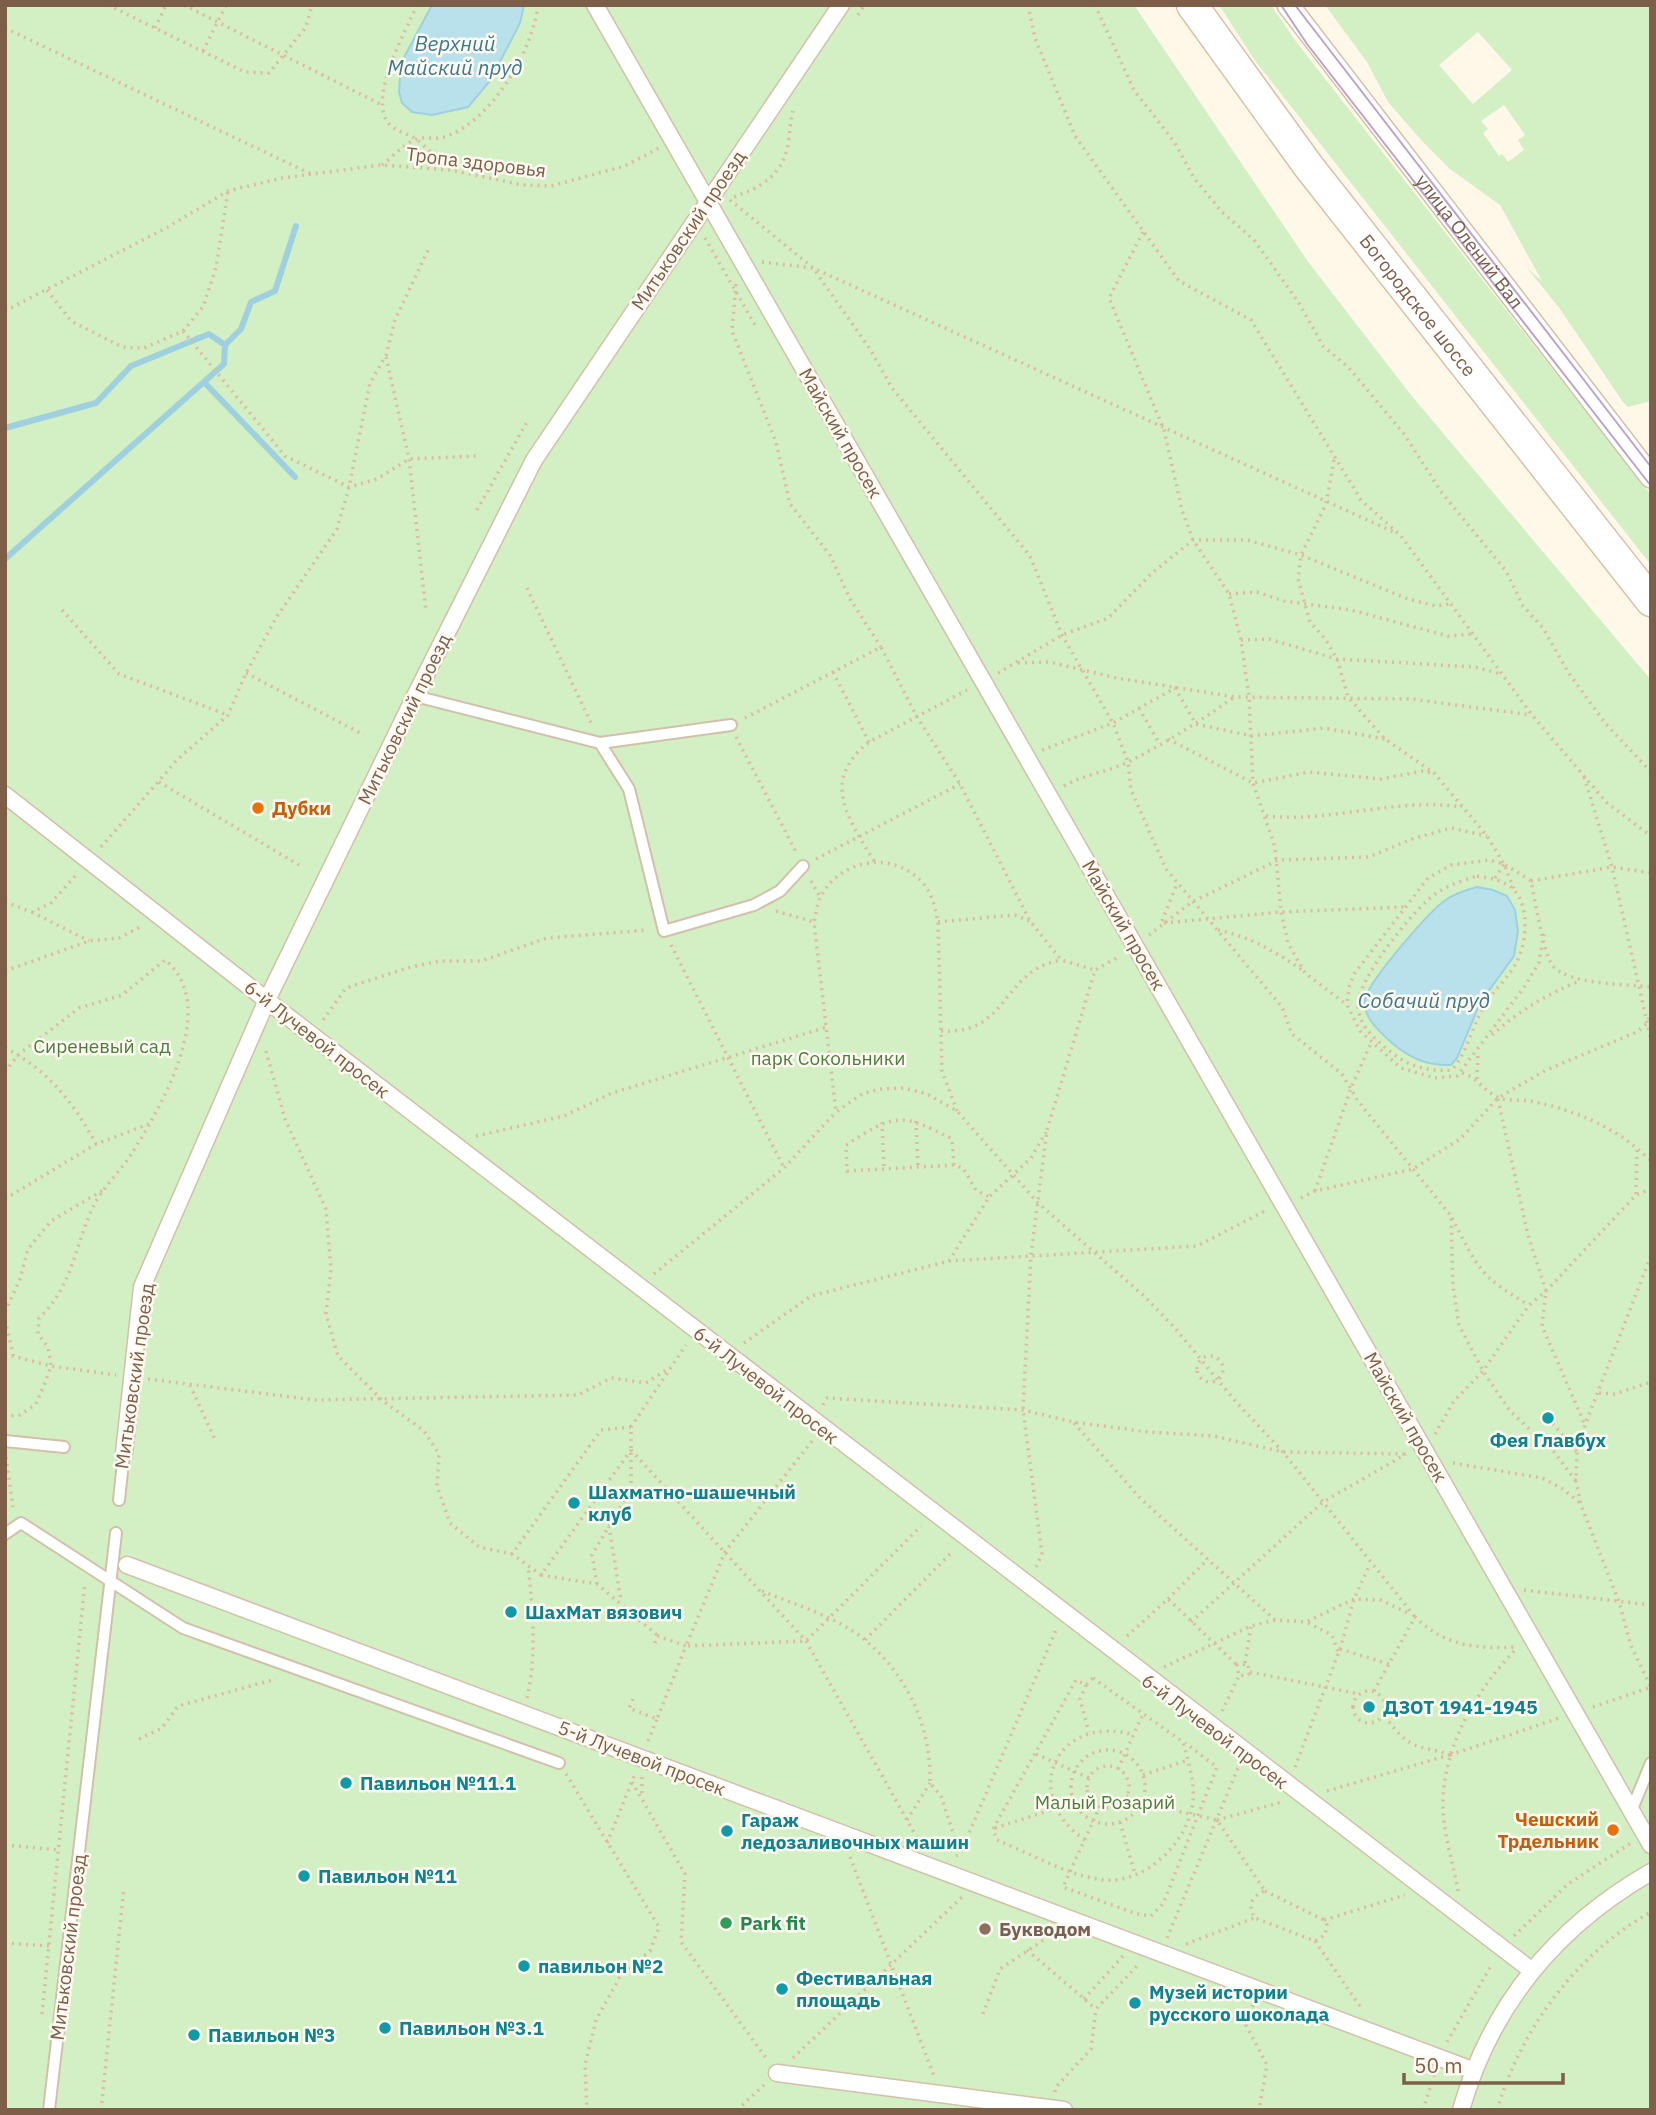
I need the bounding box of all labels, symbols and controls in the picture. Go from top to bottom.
water label: Верхний Майский пруд [387,29,523,81]
street label: Тропа здоровья [405,141,547,183]
street label: Митьковский проезд [626,146,750,314]
street label: улица Олений Вал [1410,169,1529,313]
street label: Богородское шоссе [1355,229,1482,381]
street label: Майский просек [794,364,888,502]
street label: Митьковский проезд [352,629,456,809]
place label: Дубки [272,796,331,820]
marker: Дубки [250,800,266,816]
street label: Майский просек [1077,856,1171,994]
street label: 6-й Лучевой просек [240,975,394,1103]
water label: Собачий пруд [1358,986,1490,1014]
park label: Сиреневый сад [33,1034,171,1058]
park label: парк Сокольники [751,1046,905,1070]
street label: Митьковский проезд [109,1281,159,1471]
street label: 6-й Лучевой просек [689,1321,843,1449]
street label: Майский просек [1359,1348,1453,1486]
marker: Фея Главбух [1540,1410,1556,1426]
place label: Фея Главбух [1490,1428,1607,1452]
place label: Шахматно-шашечный клуб [588,1480,796,1526]
marker: Шахматно-шашечный клуб [566,1495,582,1511]
place label: ШахМат вязович [525,1600,682,1624]
marker: ШахМат вязович [503,1604,519,1620]
street label: 6-й Лучевой просек [1137,1668,1293,1794]
place label: ДЗОТ 1941-1945 [1383,1695,1538,1719]
marker: ДЗОТ 1941-1945 [1361,1699,1377,1715]
street label: 5-й Лучевой просек [555,1715,729,1801]
place label: Павильон №11.1 [360,1771,517,1795]
marker: Павильон №11.1 [338,1775,354,1791]
park label: Малый Розарий [1035,1790,1175,1814]
place label: Чешский Трдельник [1497,1807,1599,1853]
place label: Гараж ледозаливочных машин [741,1808,969,1854]
marker: Чешский Трдельник [1605,1822,1621,1838]
marker: Гараж ледозаливочных машин [719,1823,735,1839]
street label: Митьковский проезд [45,1852,91,2042]
place label: Павильон №11 [318,1864,457,1888]
marker: Павильон №11 [296,1868,312,1884]
place label: Park fit [740,1911,806,1935]
marker: Park fit [718,1915,734,1931]
place label: Букводом [999,1917,1091,1941]
marker: Букводом [977,1921,993,1937]
place label: павильон №2 [538,1954,663,1978]
marker: павильон №2 [516,1958,532,1974]
place label: Фестивальная площадь [796,1966,932,2012]
place label: Музей истории русского шоколада [1149,1980,1329,2026]
marker: Фестивальная площадь [774,1981,790,1997]
marker: Музей истории русского шоколада [1127,1995,1143,2011]
place label: Павильон №3.1 [399,2016,544,2040]
marker: Павильон №3.1 [377,2020,393,2036]
place label: Павильон №3 [208,2023,336,2047]
marker: Павильон №3 [186,2027,202,2043]
scale bar [1404,2042,1563,2086]
text: 50 m [1414,2051,1463,2079]

